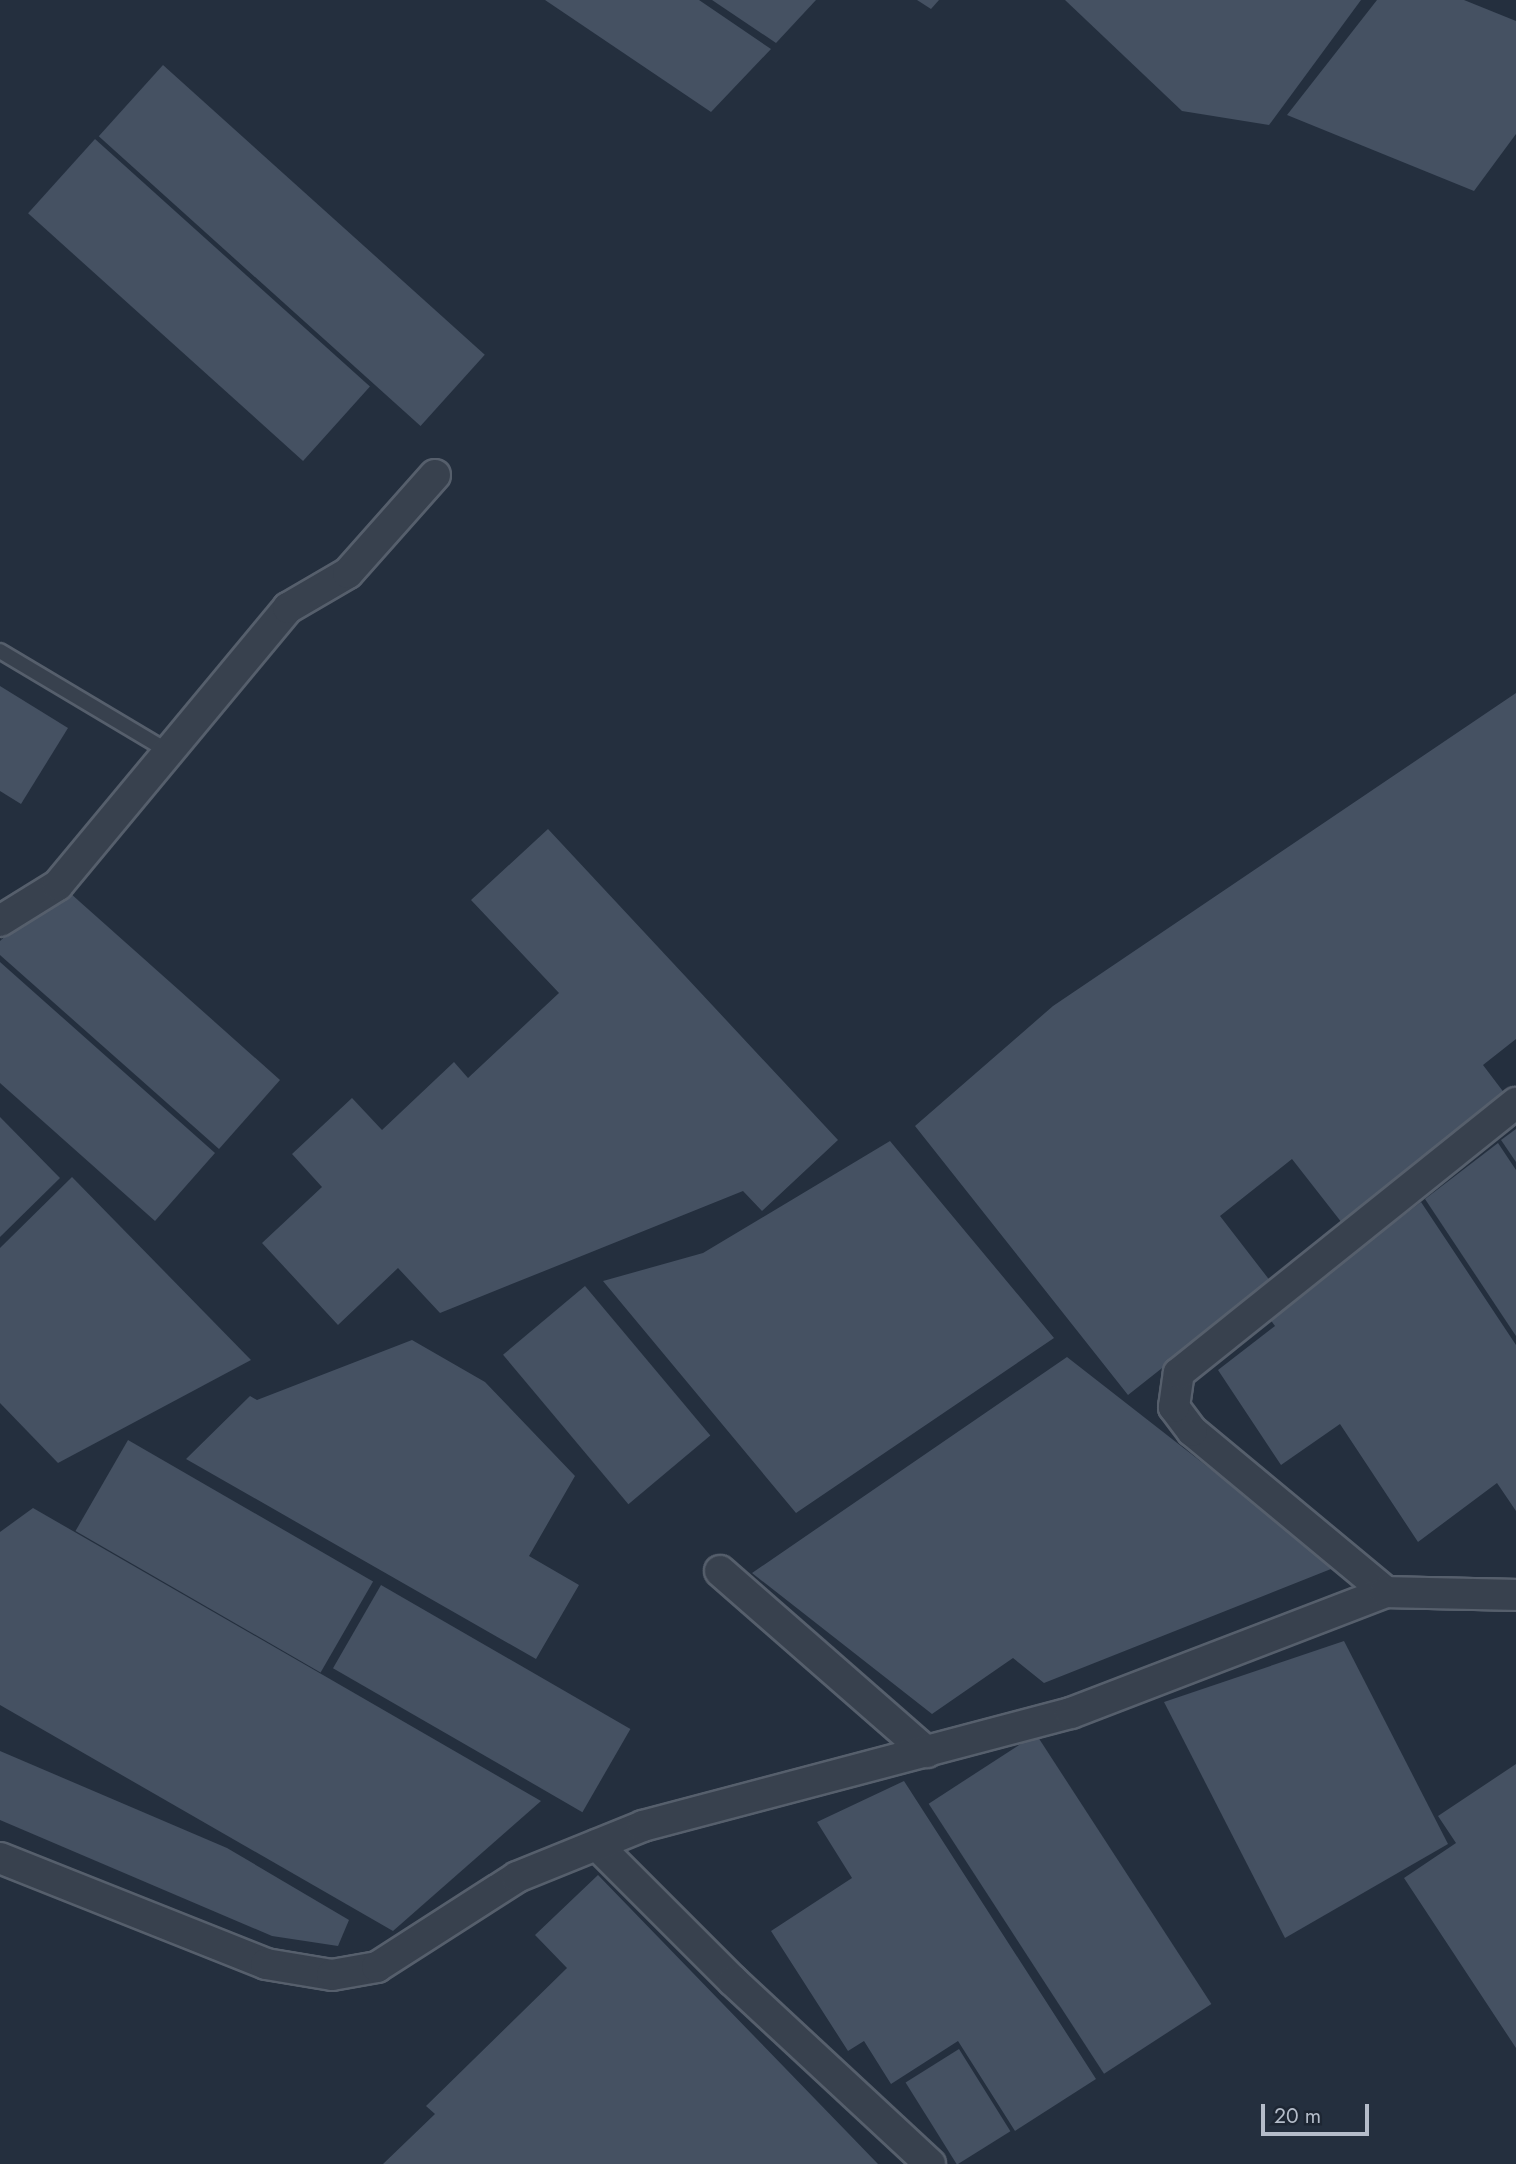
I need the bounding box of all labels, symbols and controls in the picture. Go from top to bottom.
scale bar [1264,2090,1372,2134]
text: 20 m [1274,2101,1321,2131]

